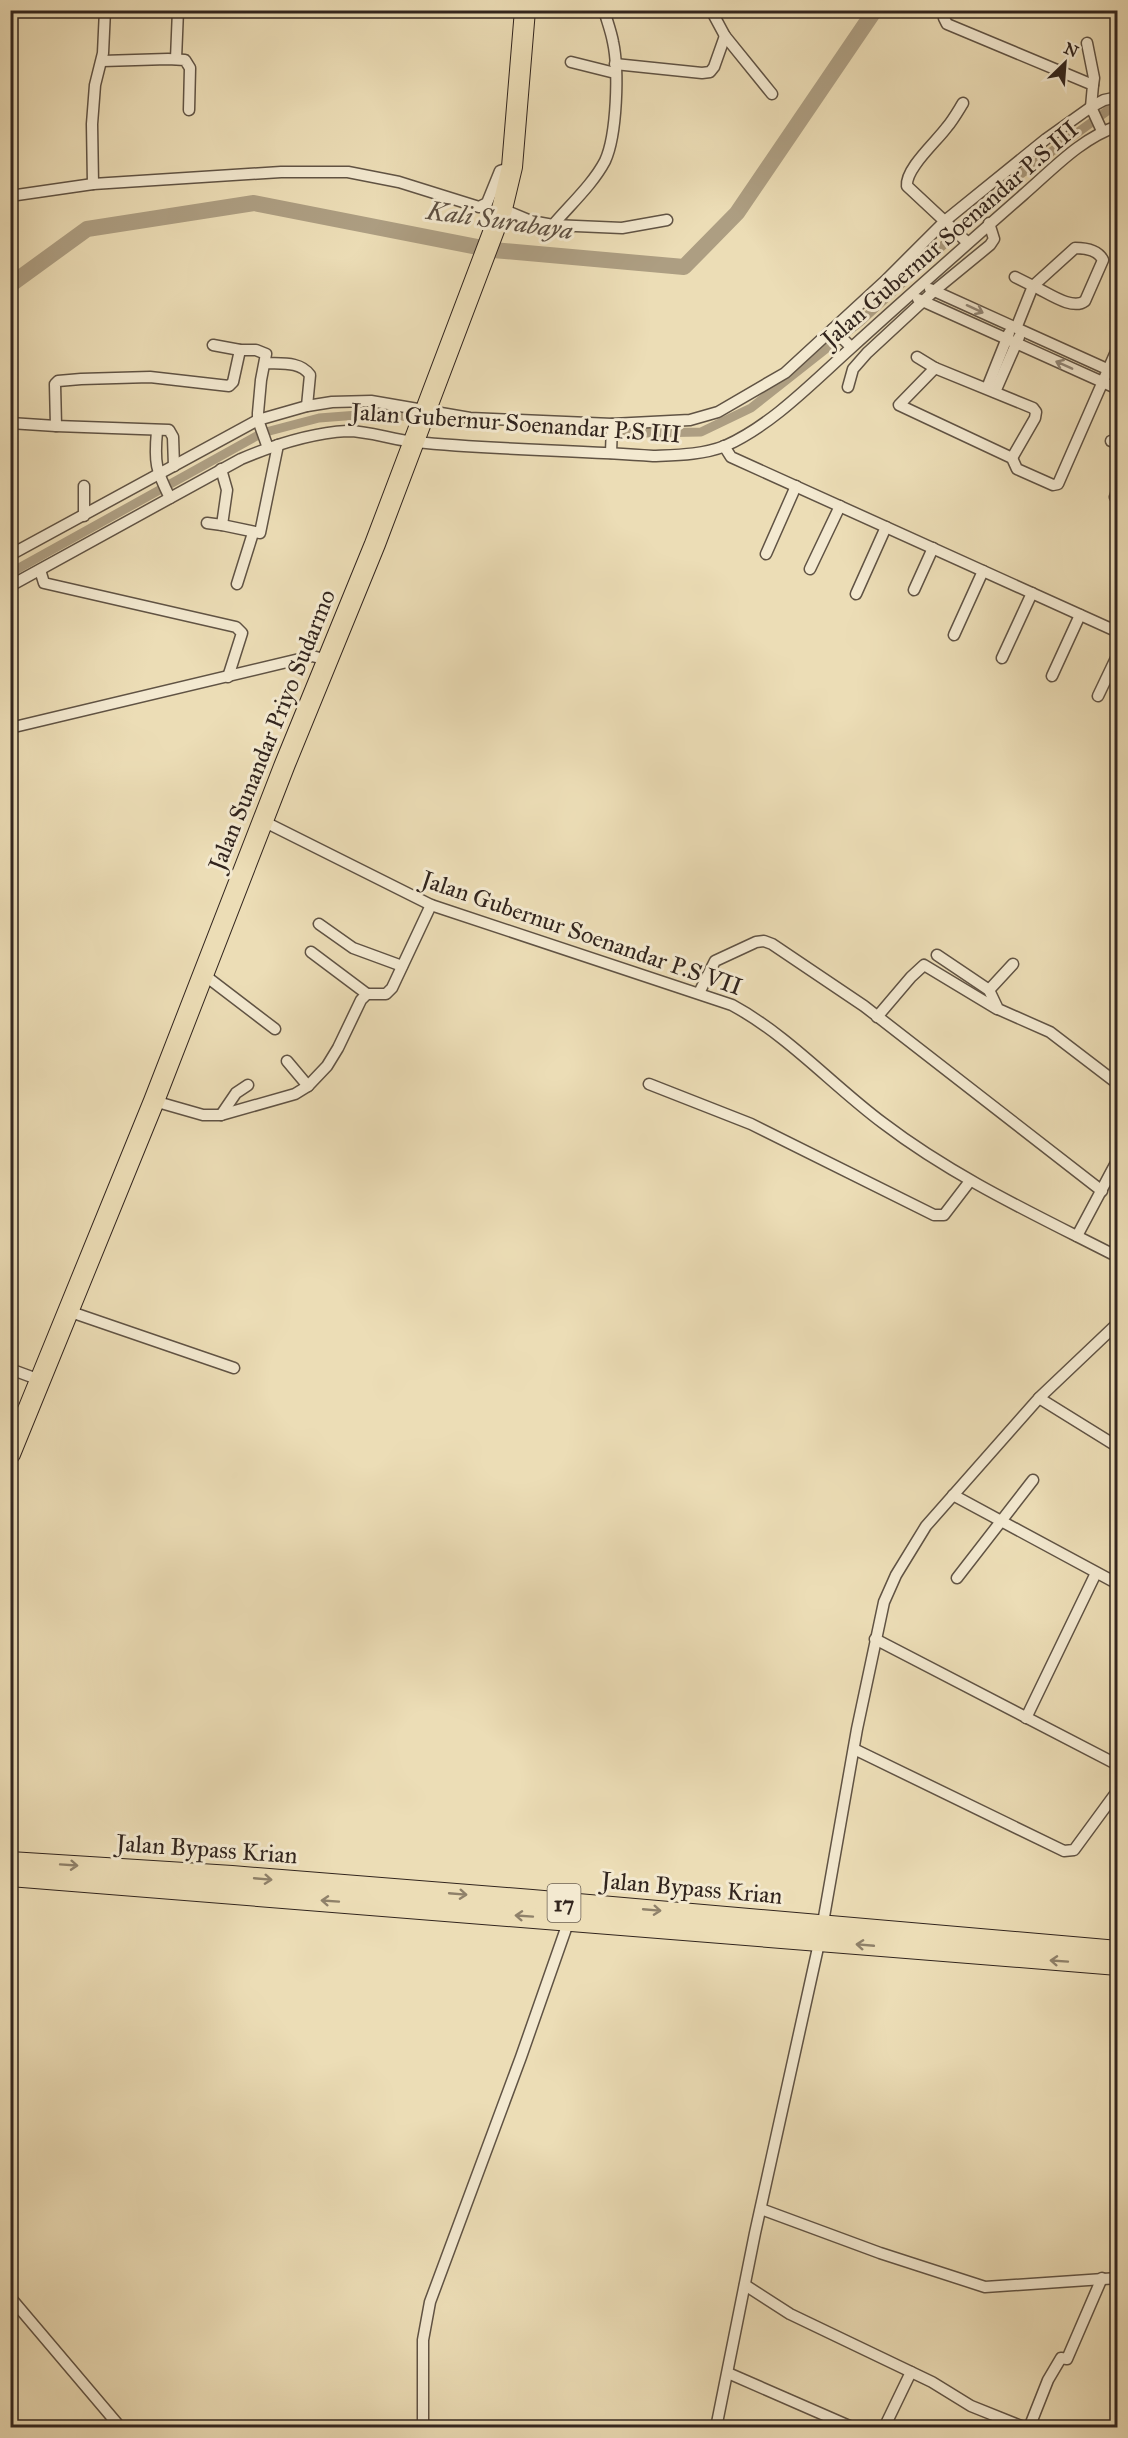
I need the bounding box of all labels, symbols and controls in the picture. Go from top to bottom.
north arrow [1035,33,1095,93]
text: N [1061,38,1082,62]
street label: Jalan Gubernur Soenandar P.S III [813,114,1085,356]
water label: Kali Surabaya [423,194,575,246]
one-way arrow [965,304,983,316]
one-way arrow [1056,358,1074,370]
street label: Jalan Gubernur Soenandar P.S III [347,396,682,450]
street label: Jalan Sunandar Priyo Sudarmo [201,585,342,878]
street label: Jalan Gubernur Soenandar P.S VII [415,863,746,1002]
street label: Jalan Bypass Krian [112,1827,299,1870]
one-way arrow [58,1860,78,1871]
street label: Jalan Bypass Krian [597,1865,784,1911]
one-way arrow [253,1873,273,1884]
road number: 17 [548,1884,580,1922]
one-way arrow [447,1889,467,1900]
one-way arrow [320,1896,340,1907]
one-way arrow [642,1905,662,1916]
one-way arrow [515,1911,535,1922]
one-way arrow [855,1939,875,1950]
one-way arrow [1050,1955,1070,1966]

